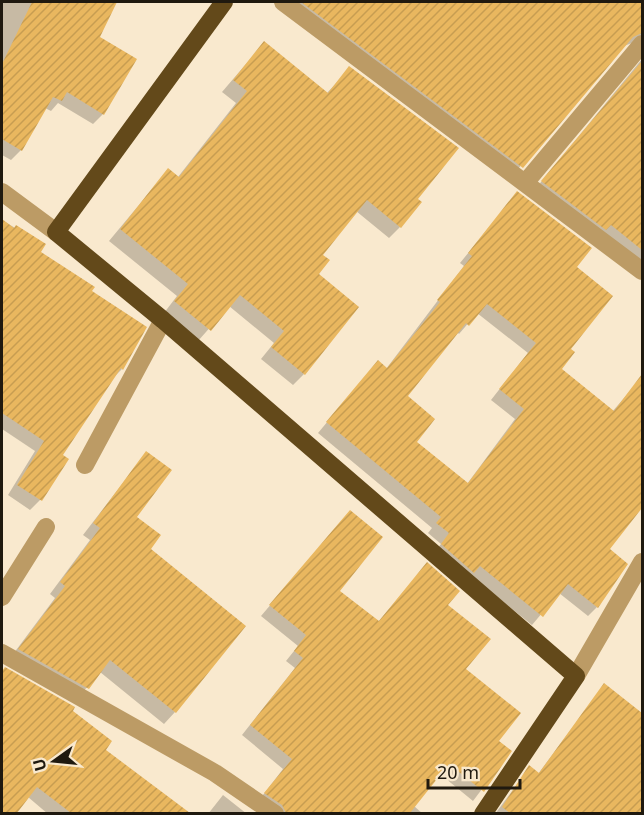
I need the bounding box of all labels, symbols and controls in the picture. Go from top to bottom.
north arrow [24,731,84,791]
scale bar [428,752,520,790]
text: U [27,756,52,774]
text: 20 m [437,760,479,784]

